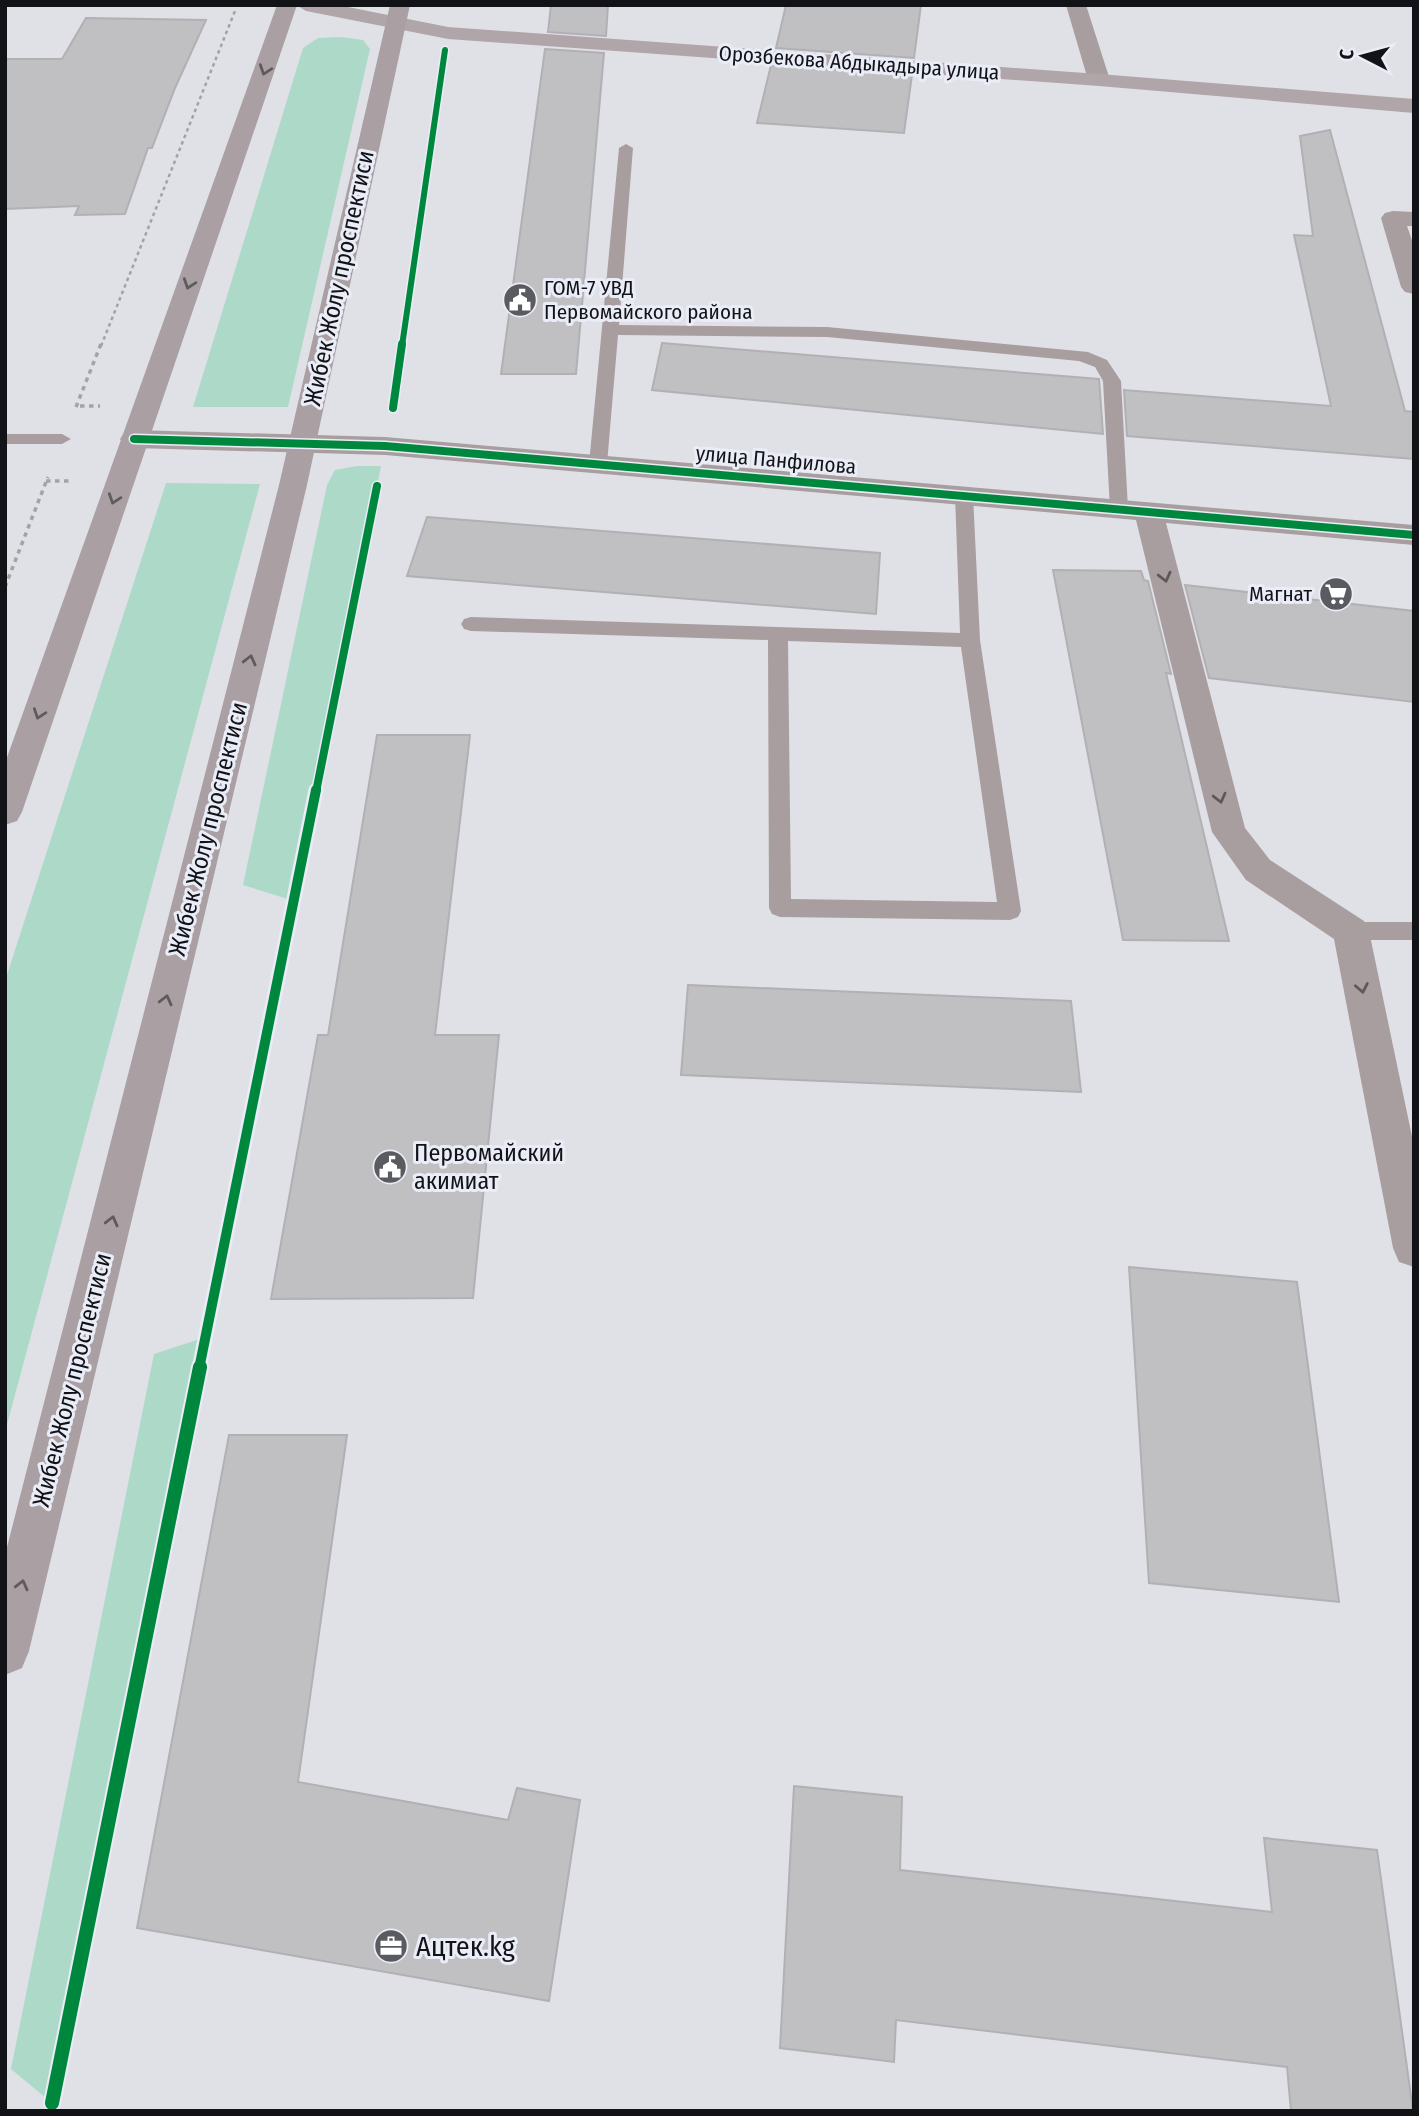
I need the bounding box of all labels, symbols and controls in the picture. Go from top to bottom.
north arrow [1328,21,1398,91]
street label: Орозбекова Абдыкадыра улица [718,40,1000,86]
text: С [1335,48,1359,60]
one-way arrow [259,63,273,75]
street label: Жибек Жолу проспектиси [298,148,380,408]
place label: ГОМ-7 УВД Первомайского района [544,275,752,325]
one-way arrow [183,278,197,290]
public building icon: ГОМ-7 УВД Первомайского района [501,281,539,319]
street label: улица Панфилова [695,440,857,480]
one-way arrow [108,492,122,504]
one-way arrow [1157,571,1171,583]
supermarket icon: Магнат [1317,575,1355,613]
place label: Магнат [1249,581,1312,607]
one-way arrow [242,655,256,667]
street label: Жибек Жолу проспектиси [163,699,253,959]
one-way arrow [33,707,47,719]
one-way arrow [1212,792,1226,804]
one-way arrow [1354,982,1369,994]
one-way arrow [158,994,172,1006]
place label: Первомайский акимиат [414,1139,564,1195]
public building icon: Первомайский акимиат [371,1148,409,1186]
one-way arrow [103,1215,118,1227]
street label: Жибек Жолу проспектиси [27,1250,117,1510]
one-way arrow [14,1579,28,1591]
office icon: Ацтек.kg [372,1927,410,1965]
place label: Ацтек.kg [416,1930,516,1963]

